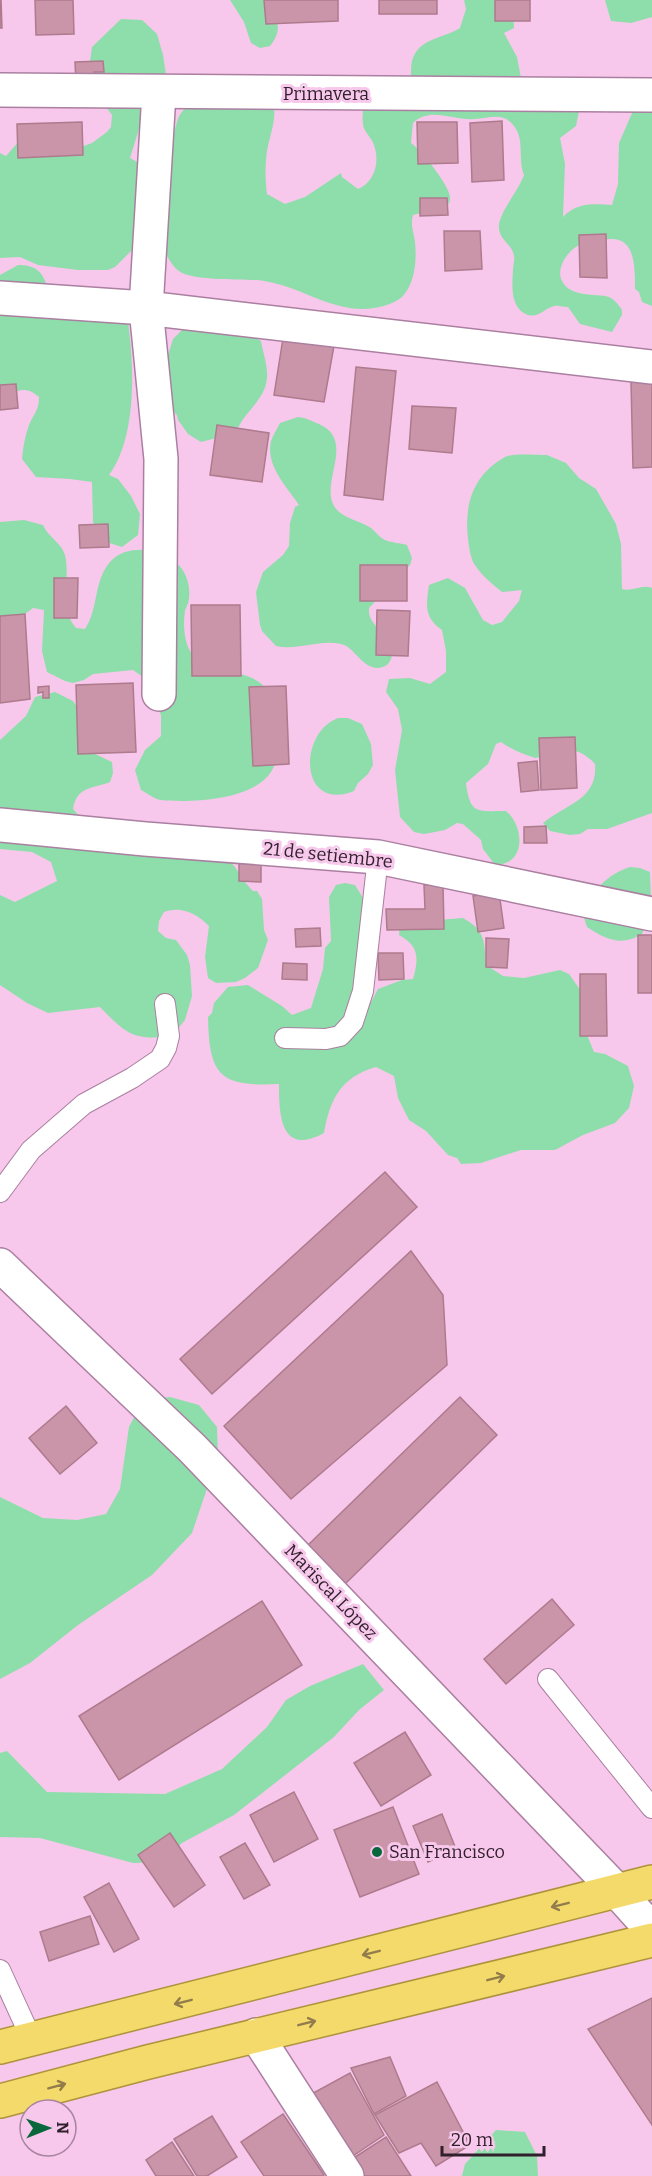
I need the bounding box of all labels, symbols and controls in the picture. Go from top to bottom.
street label: Primavera [283,83,369,105]
street label: 21 de setiembre [262,837,394,873]
street label: Mariscal López [280,1540,382,1644]
place label: San Francisco [389,1841,505,1863]
marker: San Francisco [370,1845,384,1859]
one-way arrow [551,1900,570,1912]
one-way arrow [362,1948,381,1960]
one-way arrow [486,1971,505,1983]
one-way arrow [173,1996,192,2008]
one-way arrow [297,2017,316,2029]
one-way arrow [47,2080,66,2092]
north arrow [18,2098,78,2158]
scale bar [442,2119,544,2157]
text: N [53,2121,72,2134]
text: 20 m [451,2129,493,2151]

